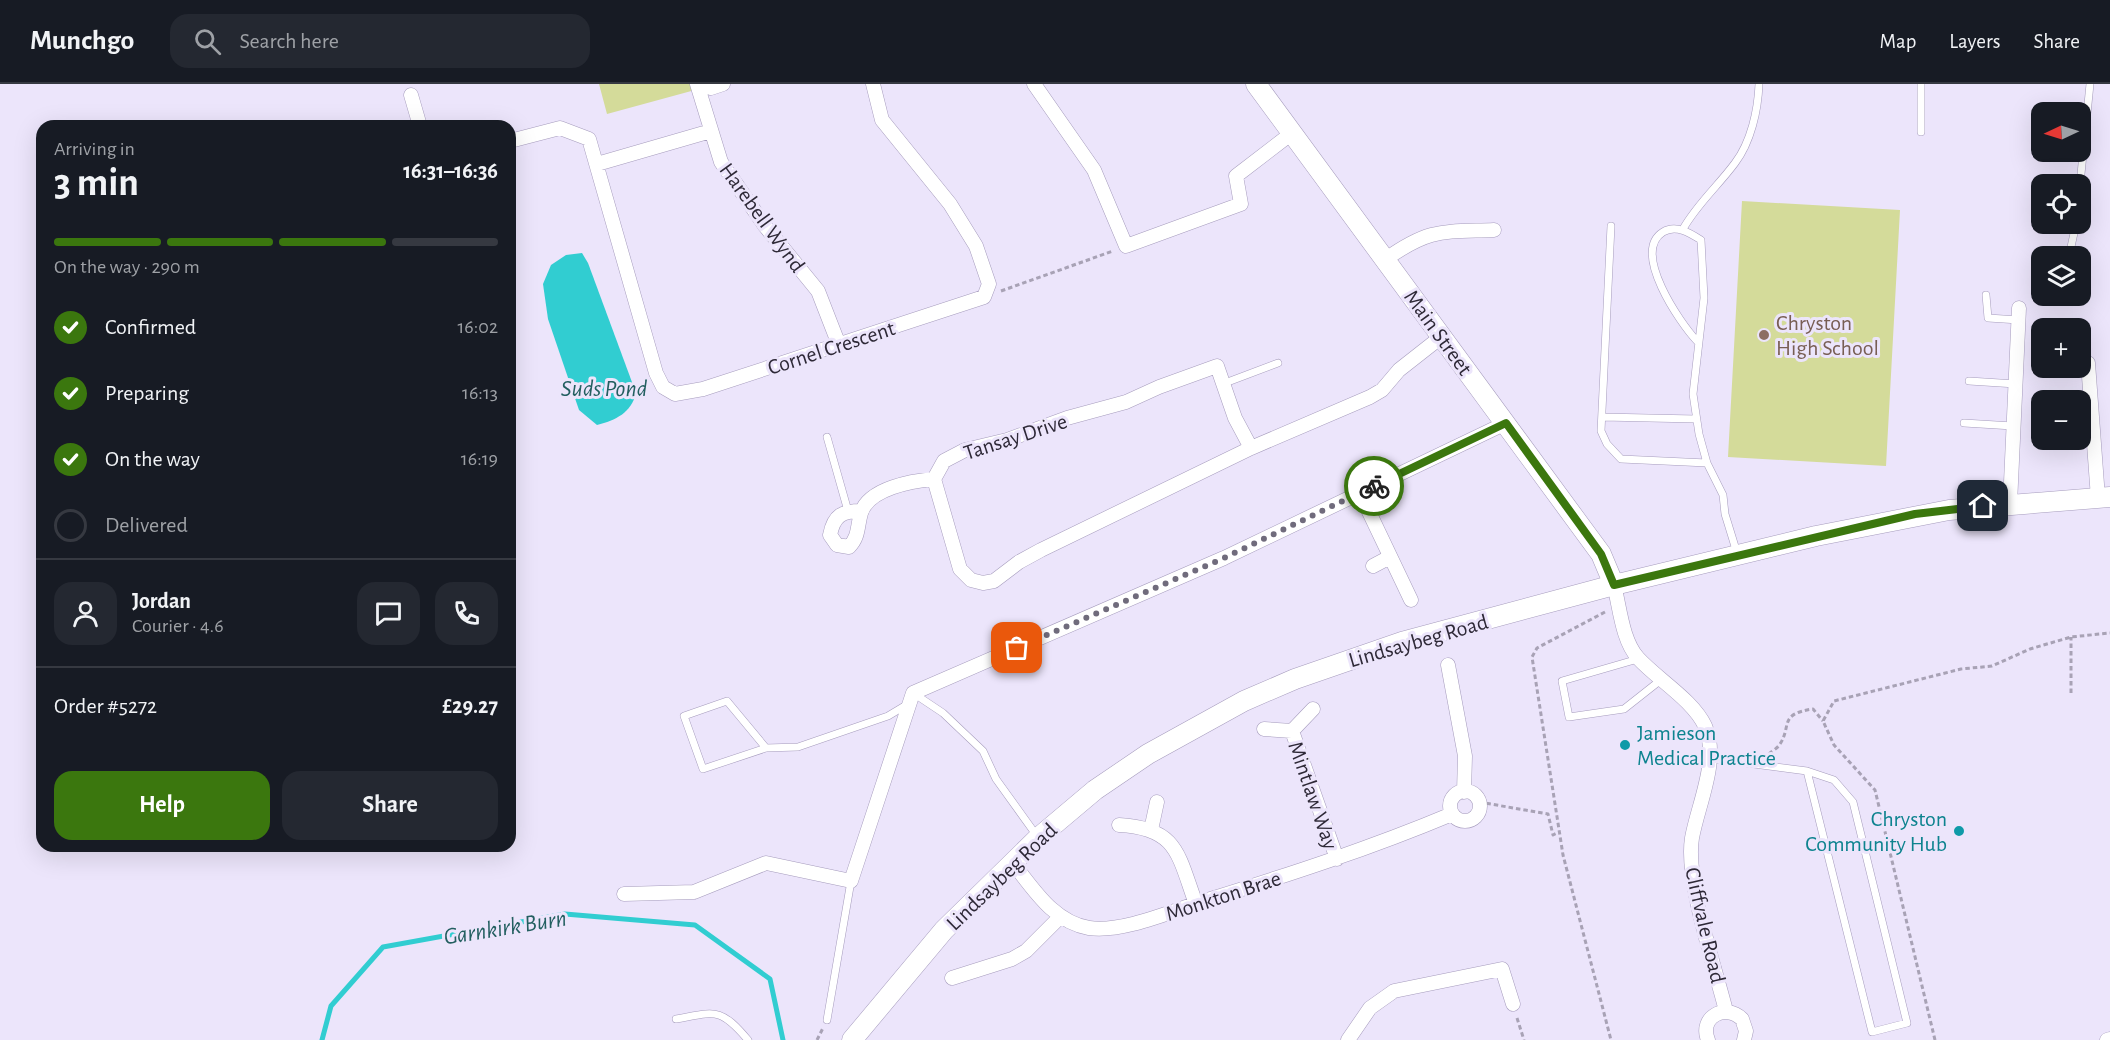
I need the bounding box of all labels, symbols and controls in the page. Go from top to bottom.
search box [170,14,590,68]
icon: search [191,25,224,58]
text: Munchgo [30,27,134,55]
text: Search here [239,30,339,52]
text: Map [1880,31,1916,52]
text: Layers [1949,31,2000,52]
text: Share [2033,31,2080,52]
north arrow [2031,102,2091,162]
map controls [2031,102,2091,450]
text: Arriving in [54,139,135,159]
street label: Harebell Wynd [715,159,809,276]
text: 16:31–16:36 [403,160,498,182]
text: 3 min [54,164,139,203]
button: locate [2031,174,2091,234]
button: layers [2031,246,2091,306]
text: On the way · 290 m [54,257,200,277]
street label: Main Street [1400,286,1476,379]
icon: check [54,311,87,344]
place label: Chryston High School [1776,312,1879,359]
text: Confirmed [105,316,196,338]
text: 16:02 [457,317,498,337]
street label: Cornel Crescent [765,317,898,379]
button: + [2031,318,2091,378]
marker: Chryston High School [1757,328,1771,342]
icon: check [54,377,87,410]
water label: Suds Pond [561,377,648,401]
text: Preparing [105,382,189,404]
text: 16:13 [462,383,498,403]
button: − [2031,390,2091,450]
street label: Tansay Drive [961,410,1070,464]
icon: check [54,443,87,476]
text: On the way [105,448,200,470]
text: 16:19 [461,449,498,469]
courier [1344,456,1404,516]
icon: bike [1358,470,1391,503]
pin [1957,480,2008,531]
icon: home [1966,489,1999,522]
text: Delivered [105,514,188,536]
button: person [54,582,117,645]
button: chat [357,582,420,645]
button: phone [435,582,498,645]
text: Jordan [132,590,191,612]
street label: Lindsaybeg Road [1346,611,1491,671]
text: Courier · 4.6 [132,616,224,636]
pin [991,622,1042,673]
icon: bag [1000,631,1033,664]
text: Order #5272 [54,695,157,717]
text: £29.27 [442,695,498,717]
place label: Jamieson Medical Practice [1637,722,1776,769]
marker: Jamieson Medical Practice [1618,738,1632,752]
street label: Mintlaw Way [1284,739,1342,853]
button: Help [54,771,270,840]
button: Share [282,771,498,840]
place label: Chryston Community Hub [1805,808,1947,855]
street label: Lindsaybeg Road [942,819,1061,935]
marker: Chryston Community Hub [1952,824,1966,838]
street label: Cliffvale Road [1681,865,1729,985]
street label: Monkton Brae [1163,867,1284,925]
water label: Garnkirk Burn [442,906,568,950]

